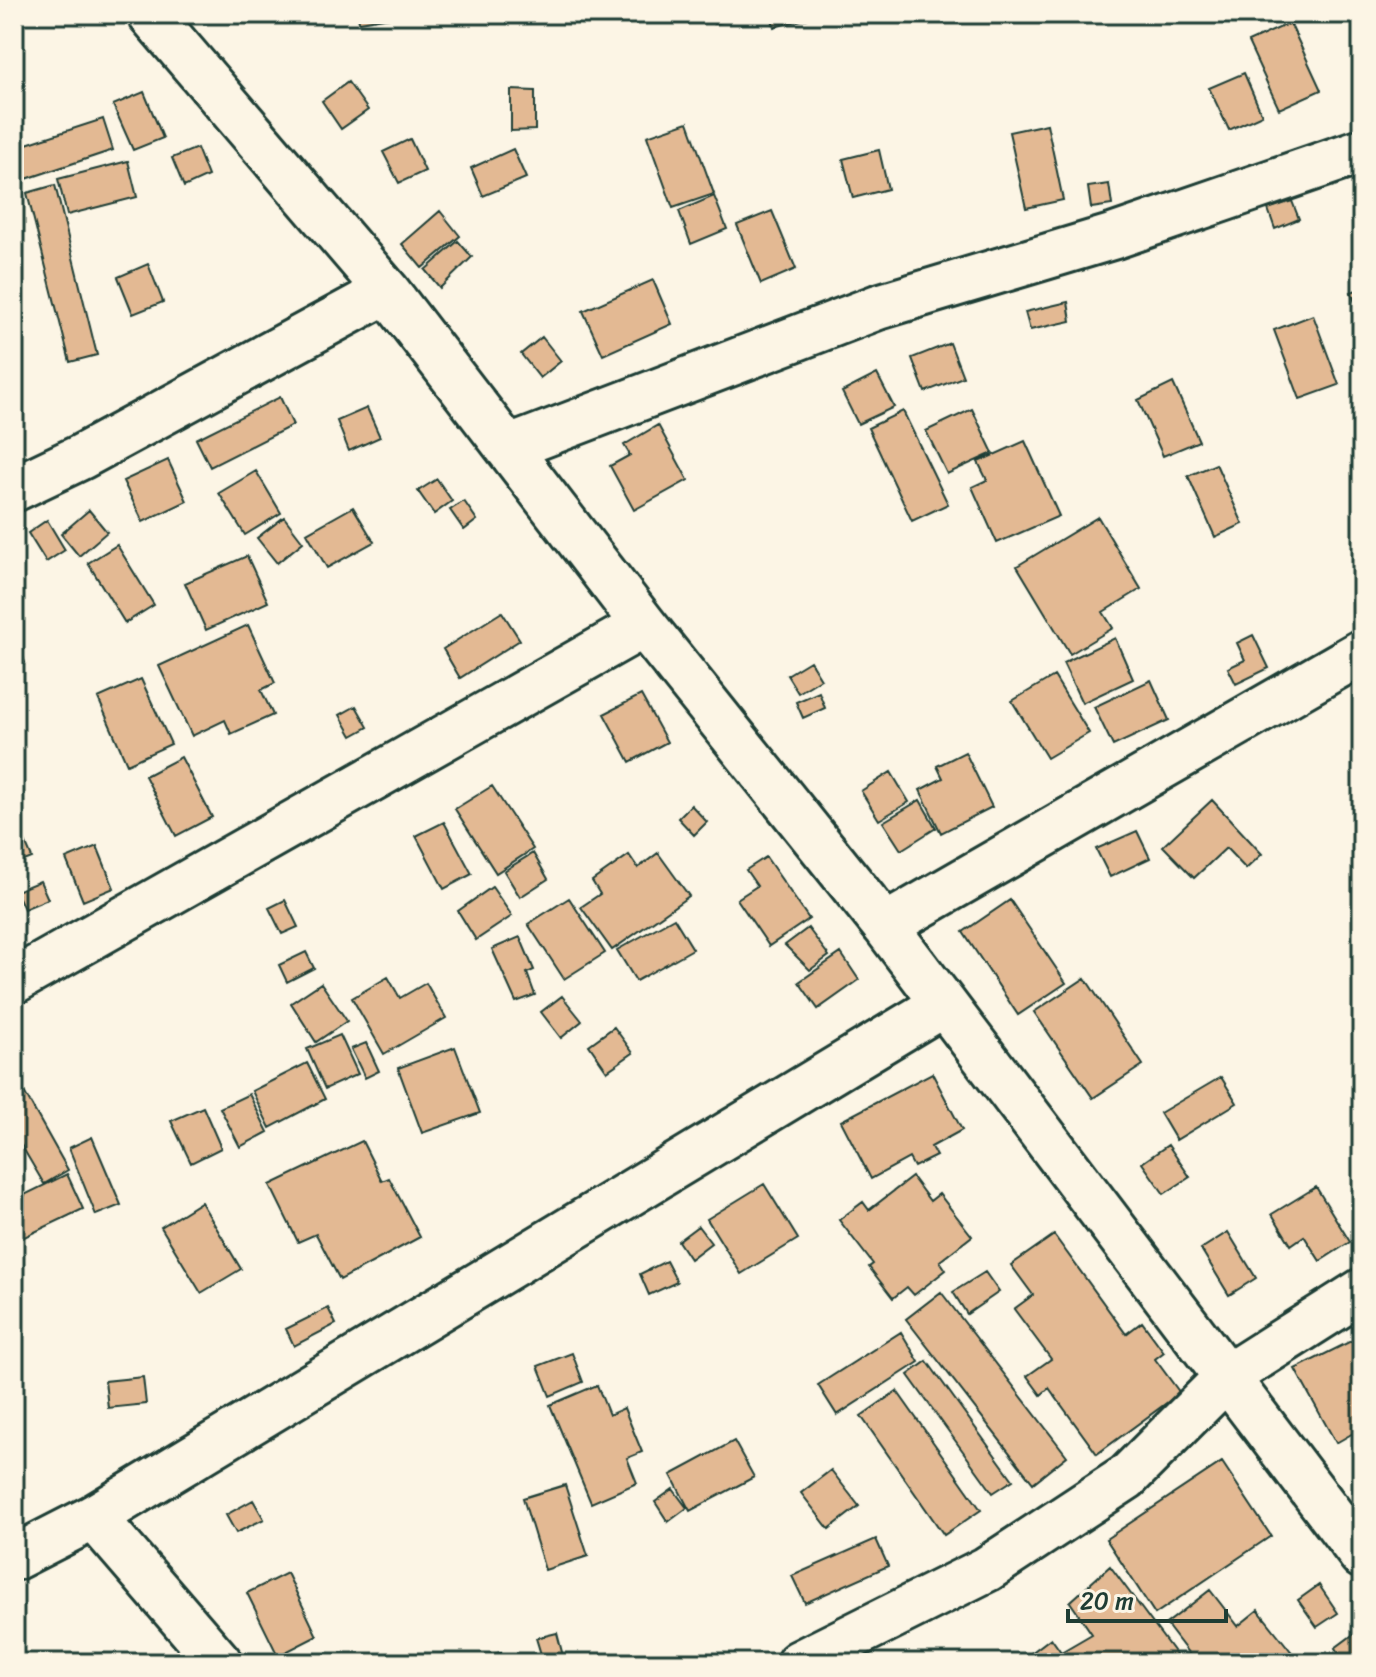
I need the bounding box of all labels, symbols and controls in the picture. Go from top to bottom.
scale bar [1068,1573,1226,1623]
text: 20 m [1080,1580,1134,1622]

